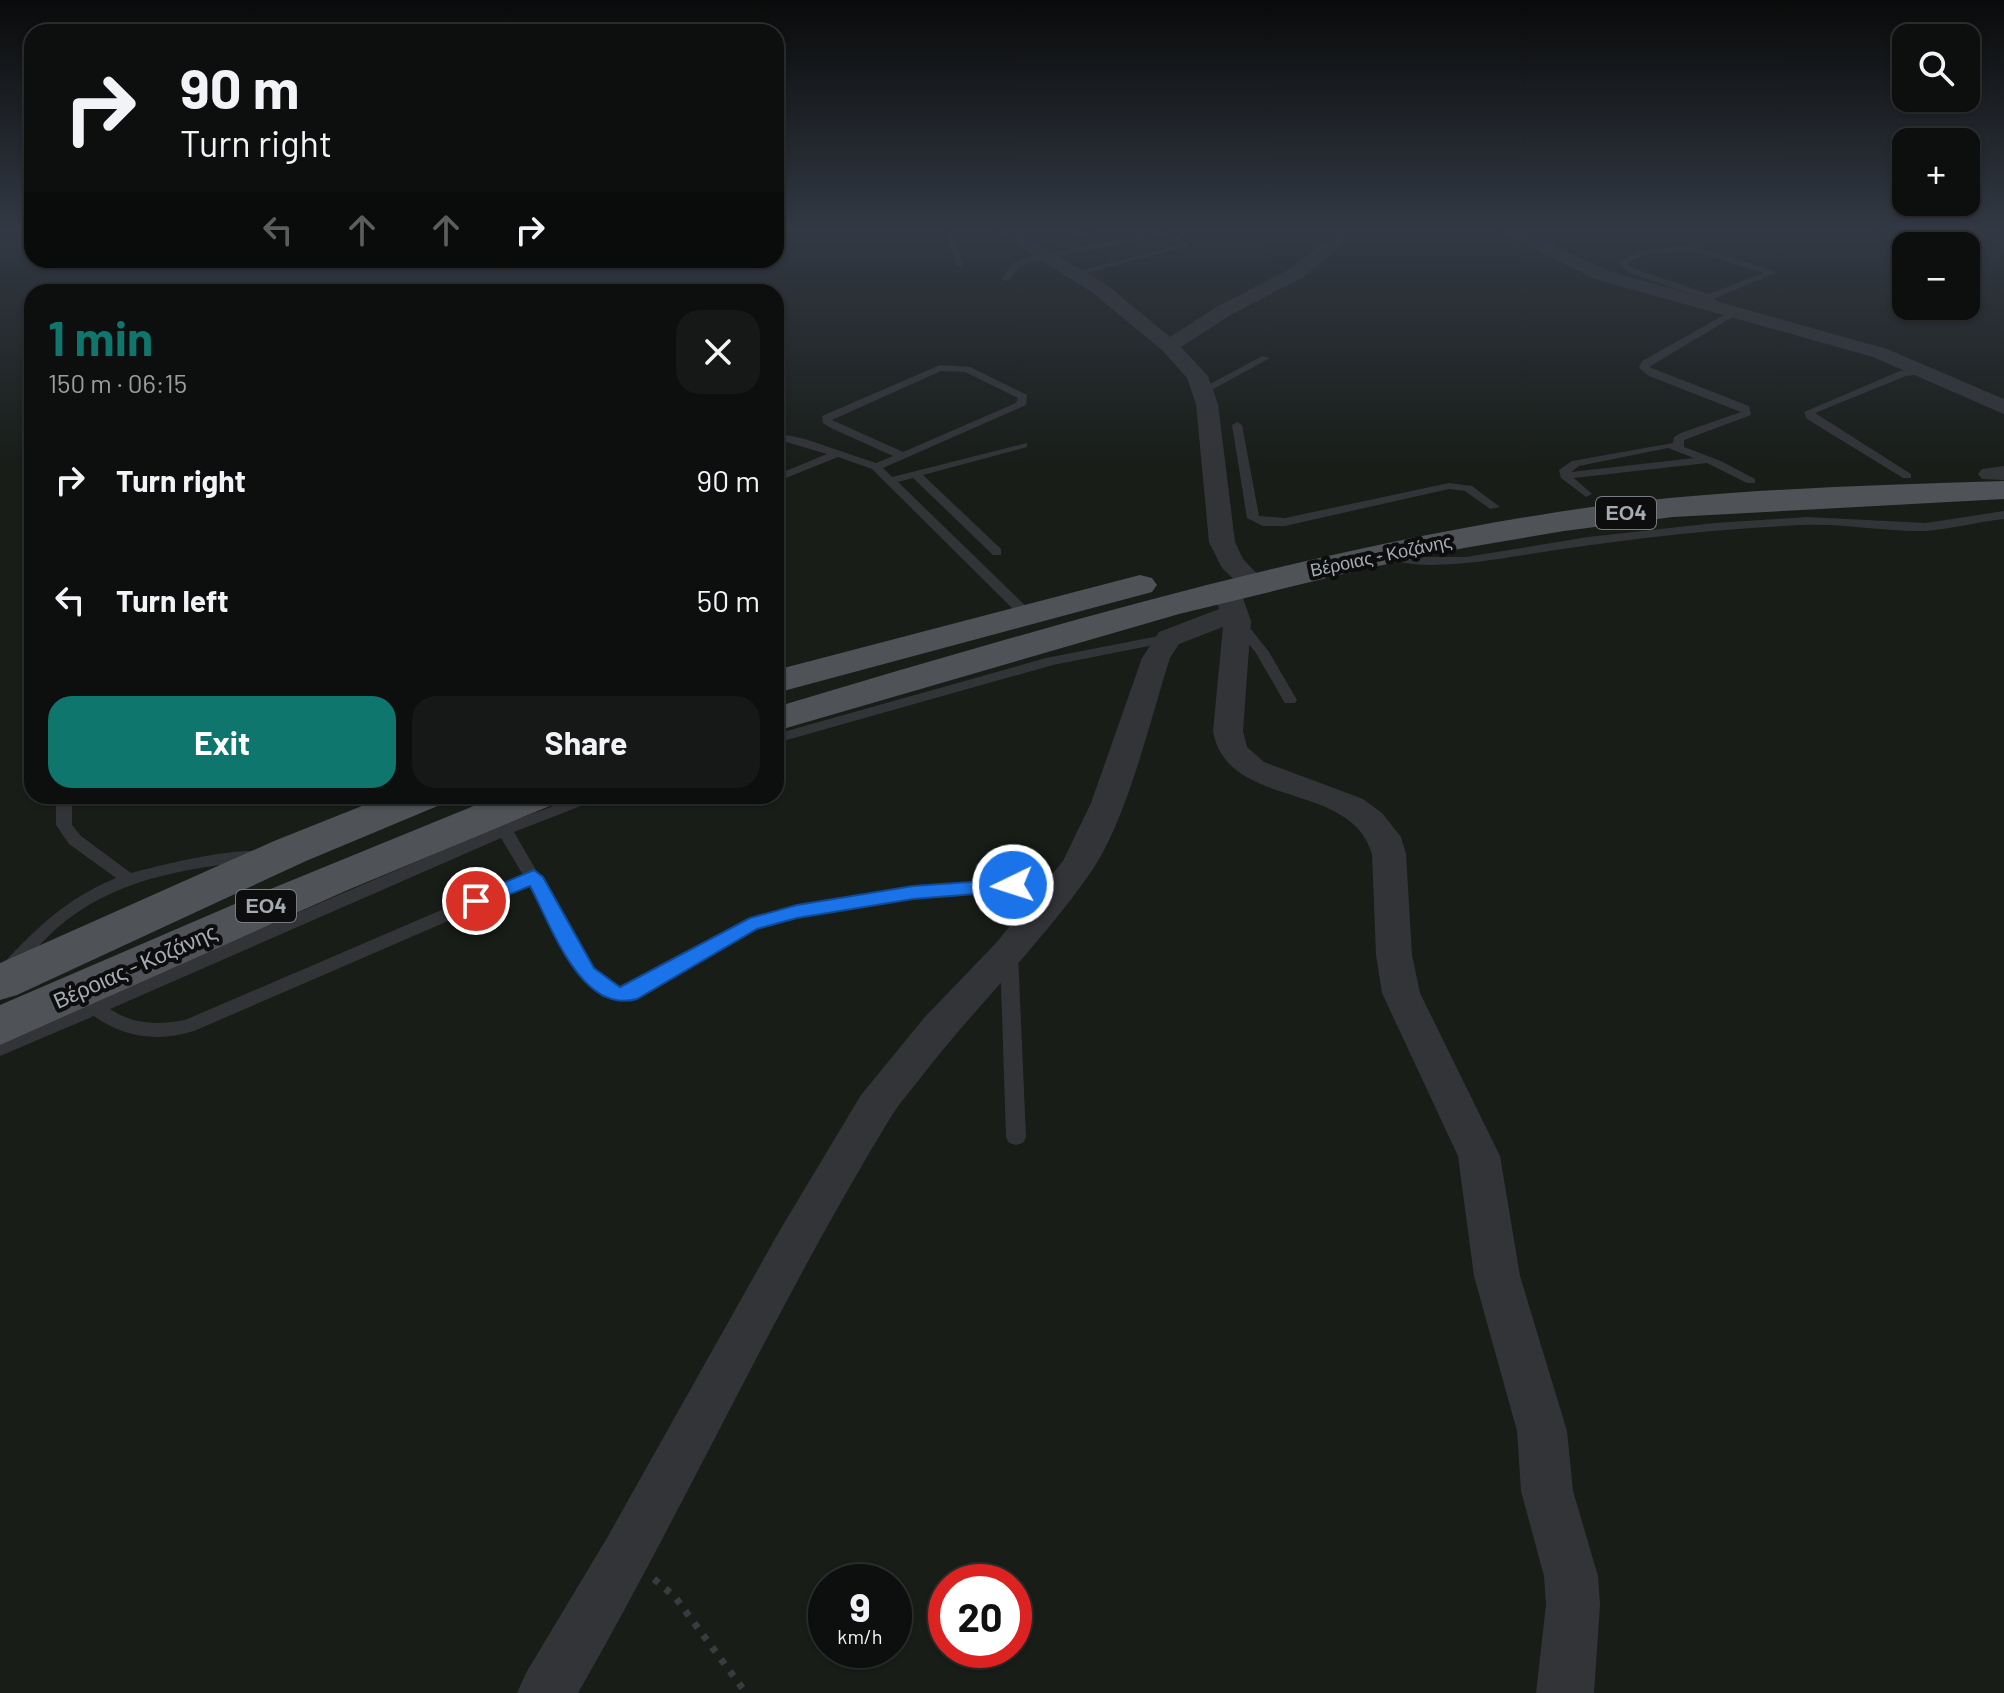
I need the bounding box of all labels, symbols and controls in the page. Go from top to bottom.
map controls [1892,24,1980,320]
button: search [1892,24,1980,112]
text: 90 m [180,53,300,120]
icon: right [48,56,152,160]
text: Turn right [180,121,332,164]
button: + [1892,128,1980,216]
icon: left [256,208,300,252]
icon: ahead [340,208,384,252]
icon: ahead [424,208,468,252]
icon: right [508,208,552,252]
button: − [1892,232,1980,320]
text: 1 min [48,308,153,366]
button: close [676,310,760,394]
text: 150 m · 06:15 [48,367,187,398]
icon: right [48,458,92,502]
text: Turn right [116,462,246,498]
text: 90 m [697,462,760,498]
road number: ΕΟ4 [1596,497,1656,529]
street label: Βέροιας - Κοζάνης [1308,529,1454,581]
icon: left [48,578,92,622]
text: Turn left [116,582,229,618]
text: 50 m [697,582,760,618]
button: Exit [48,696,396,788]
button: Share [412,696,760,788]
position arrow [971,843,1055,927]
pin [442,867,510,935]
icon: arrive [454,879,498,923]
road number: ΕΟ4 [236,890,296,922]
street label: Βέροιας - Κοζάνης [49,917,221,1014]
speed limit sign: 20 [928,1564,1032,1668]
text: 9 [849,1582,871,1630]
text: km/h [837,1624,883,1648]

